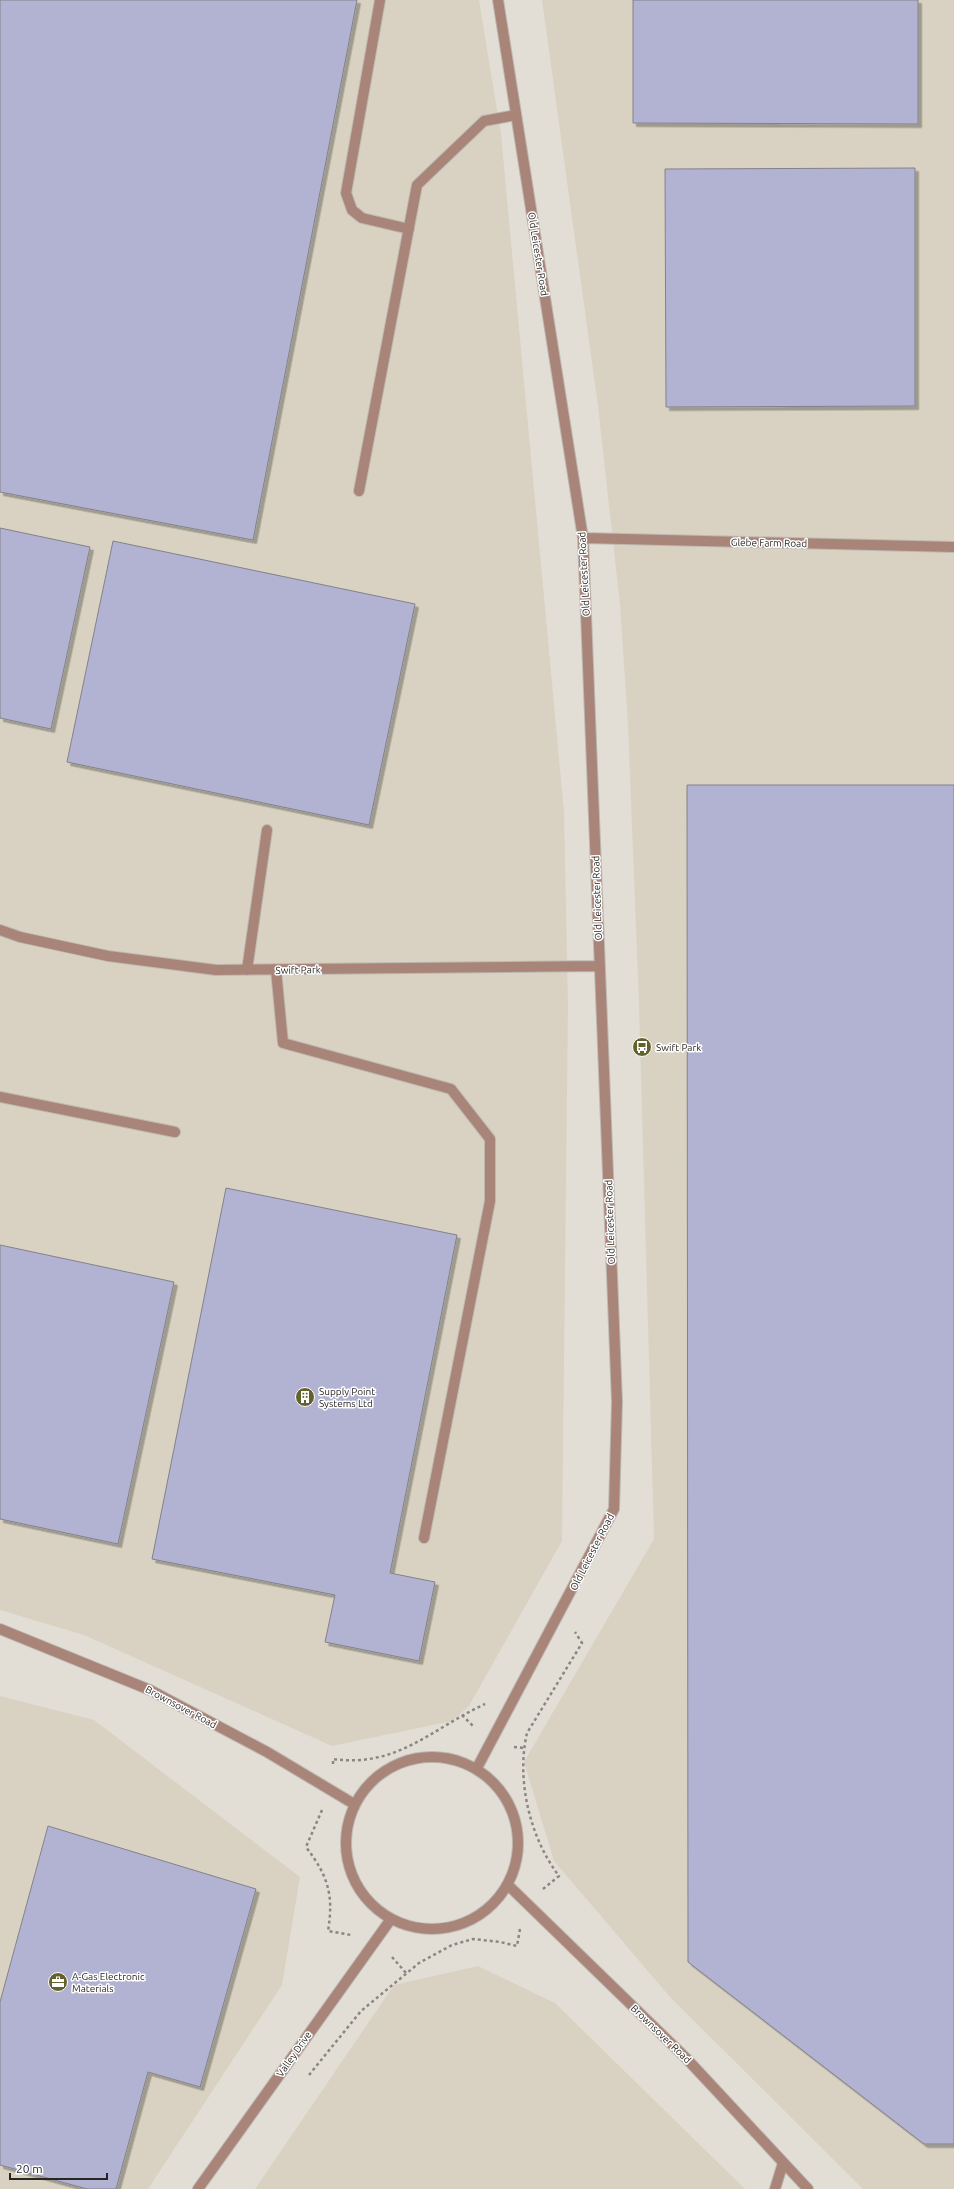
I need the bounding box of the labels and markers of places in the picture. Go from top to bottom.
bus stop icon: Swift Park [631,1036,653,1058]
place label: Swift Park [656,1042,701,1053]
building icon: Supply Point Systems Ltd [294,1386,316,1408]
place label: Supply Point Systems Ltd [319,1386,375,1409]
office icon: A-Gas Electronic Materials [47,1971,69,1993]
place label: A-Gas Electronic Materials [72,1971,145,1994]

